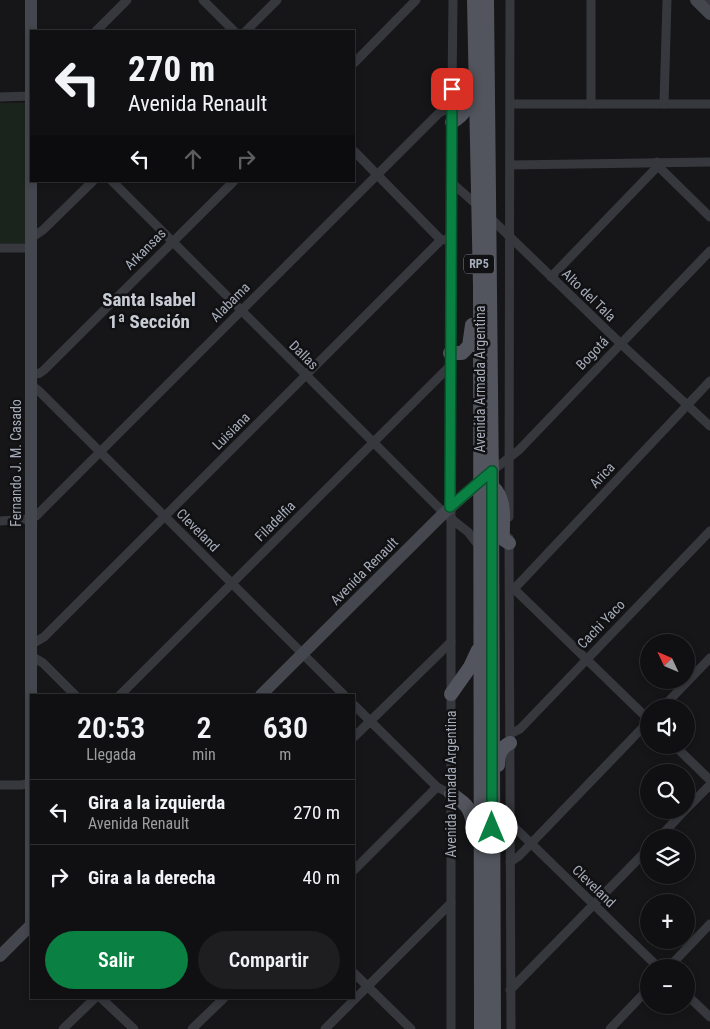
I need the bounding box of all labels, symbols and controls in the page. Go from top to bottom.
text: 270 m [128,49,215,90]
icon: left [45,50,110,115]
pin [431,68,473,110]
icon: arrive [438,75,466,103]
text: Avenida Renault [128,91,267,116]
icon: left [126,145,154,173]
icon: ahead [179,145,207,173]
icon: right [232,145,260,173]
street label: Arkansas [121,225,169,273]
road number: RP5 [464,254,494,274]
street label: Alto del Tala [559,266,619,324]
street label: Alabama [207,279,253,325]
district label: Santa Isabel 1ª Sección [102,288,196,333]
street label: Avenida Armada Argentina [472,306,488,452]
street label: Bogotá [573,333,611,373]
street label: Dallas [286,337,322,373]
street label: Fernando J. M. Casado [8,399,24,527]
street label: Luisiana [209,409,253,453]
street label: Arica [586,459,618,491]
street label: Filadelfia [252,498,298,544]
street label: Cleveland [173,505,223,555]
street label: Avenida Renault [327,534,401,608]
street label: Cachi Yaco [574,596,628,652]
north arrow [640,634,695,689]
map controls [640,634,695,1014]
button: sound [640,699,695,754]
text: 20:53 [77,710,145,745]
text: 2 [196,710,212,745]
text: 630 [263,710,308,745]
street label: Avenida Armada Argentina [443,711,459,857]
text: Llegada [86,745,136,764]
text: min [192,745,216,764]
text: m [279,745,291,764]
button: search [640,764,695,819]
text: Gira a la izquierda [88,791,225,814]
icon: left [45,798,73,826]
text: 270 m [293,801,340,824]
position arrow [465,801,517,853]
text: Avenida Renault [88,814,189,833]
button: layers [640,829,695,884]
street label: Cleveland [569,862,619,910]
icon: right [45,863,73,891]
text: Gira a la derecha [88,866,215,889]
text: 40 m [303,866,340,889]
button: + [640,894,695,949]
button: Salir [45,931,188,989]
button: Compartir [198,931,340,989]
button: − [640,959,695,1014]

